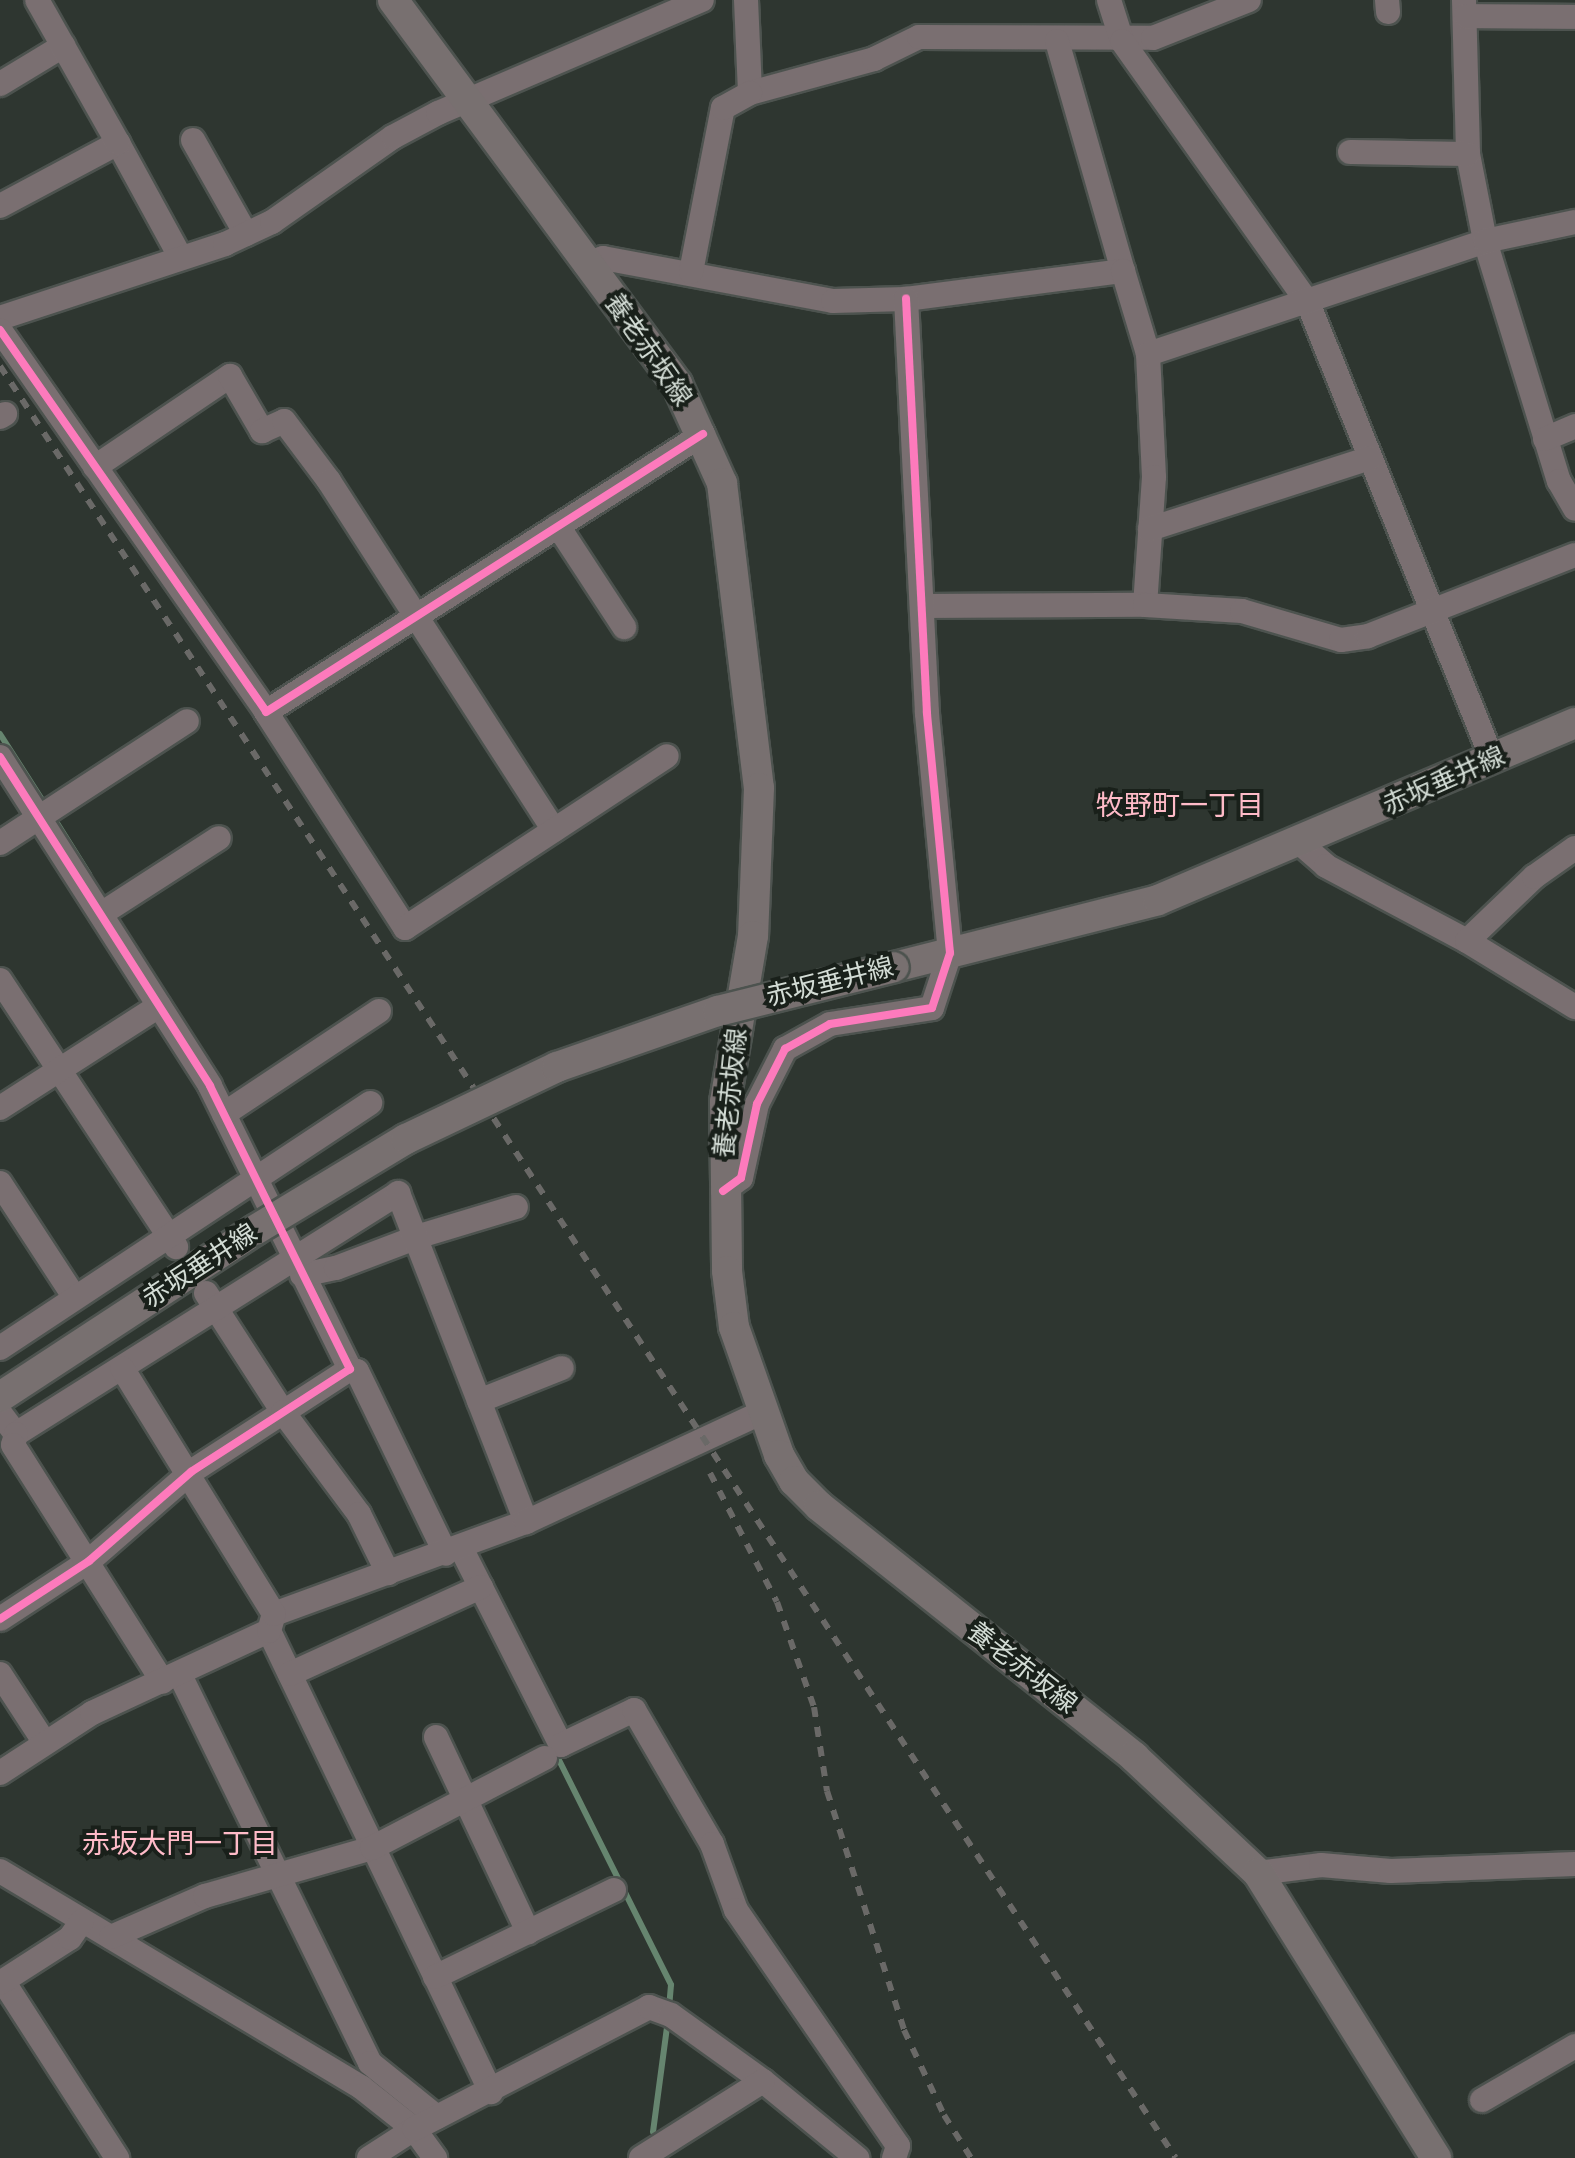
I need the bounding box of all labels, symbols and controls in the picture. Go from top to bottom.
street label: 養老赤坂線 [598,288,698,412]
street label: 赤坂垂井線 [1378,740,1510,822]
district label: 牧野町一丁目 [1096,789,1264,823]
street label: 赤坂垂井線 [763,951,897,1013]
street label: 養老赤坂線 [709,1027,753,1159]
street label: 赤坂垂井線 [137,1218,263,1314]
street label: 養老赤坂線 [961,1616,1083,1720]
district label: 赤坂大門一丁目 [82,1827,278,1861]

